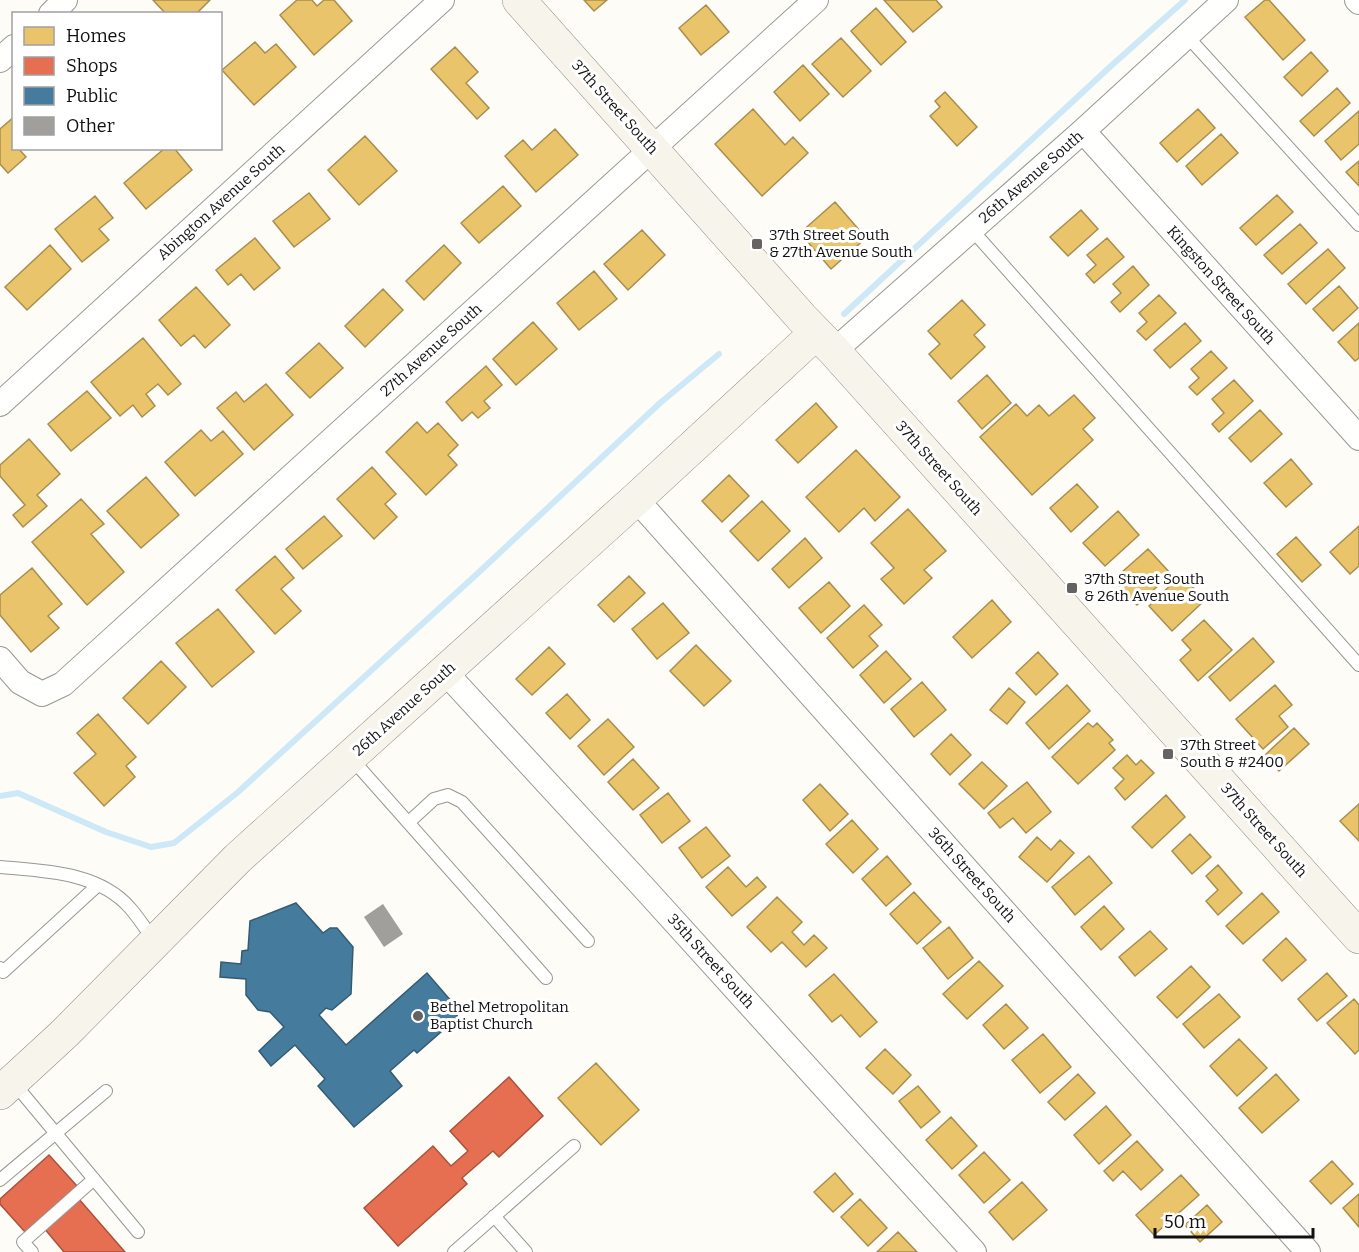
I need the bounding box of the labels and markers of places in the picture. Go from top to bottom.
place label: 37th Street South & 27th Avenue South [769,226,913,261]
marker: 37th Street South & 27th Avenue South [750,237,764,251]
place label: 37th Street South & 26th Avenue South [1084,570,1230,605]
marker: 37th Street South & 26th Avenue South [1065,581,1079,595]
place label: 37th Street South & #2400 [1180,736,1284,771]
marker: 37th Street South & #2400 [1161,747,1175,761]
place label: Bethel Metropolitan Baptist Church [430,998,569,1033]
marker: Bethel Metropolitan Baptist Church [411,1009,425,1023]

